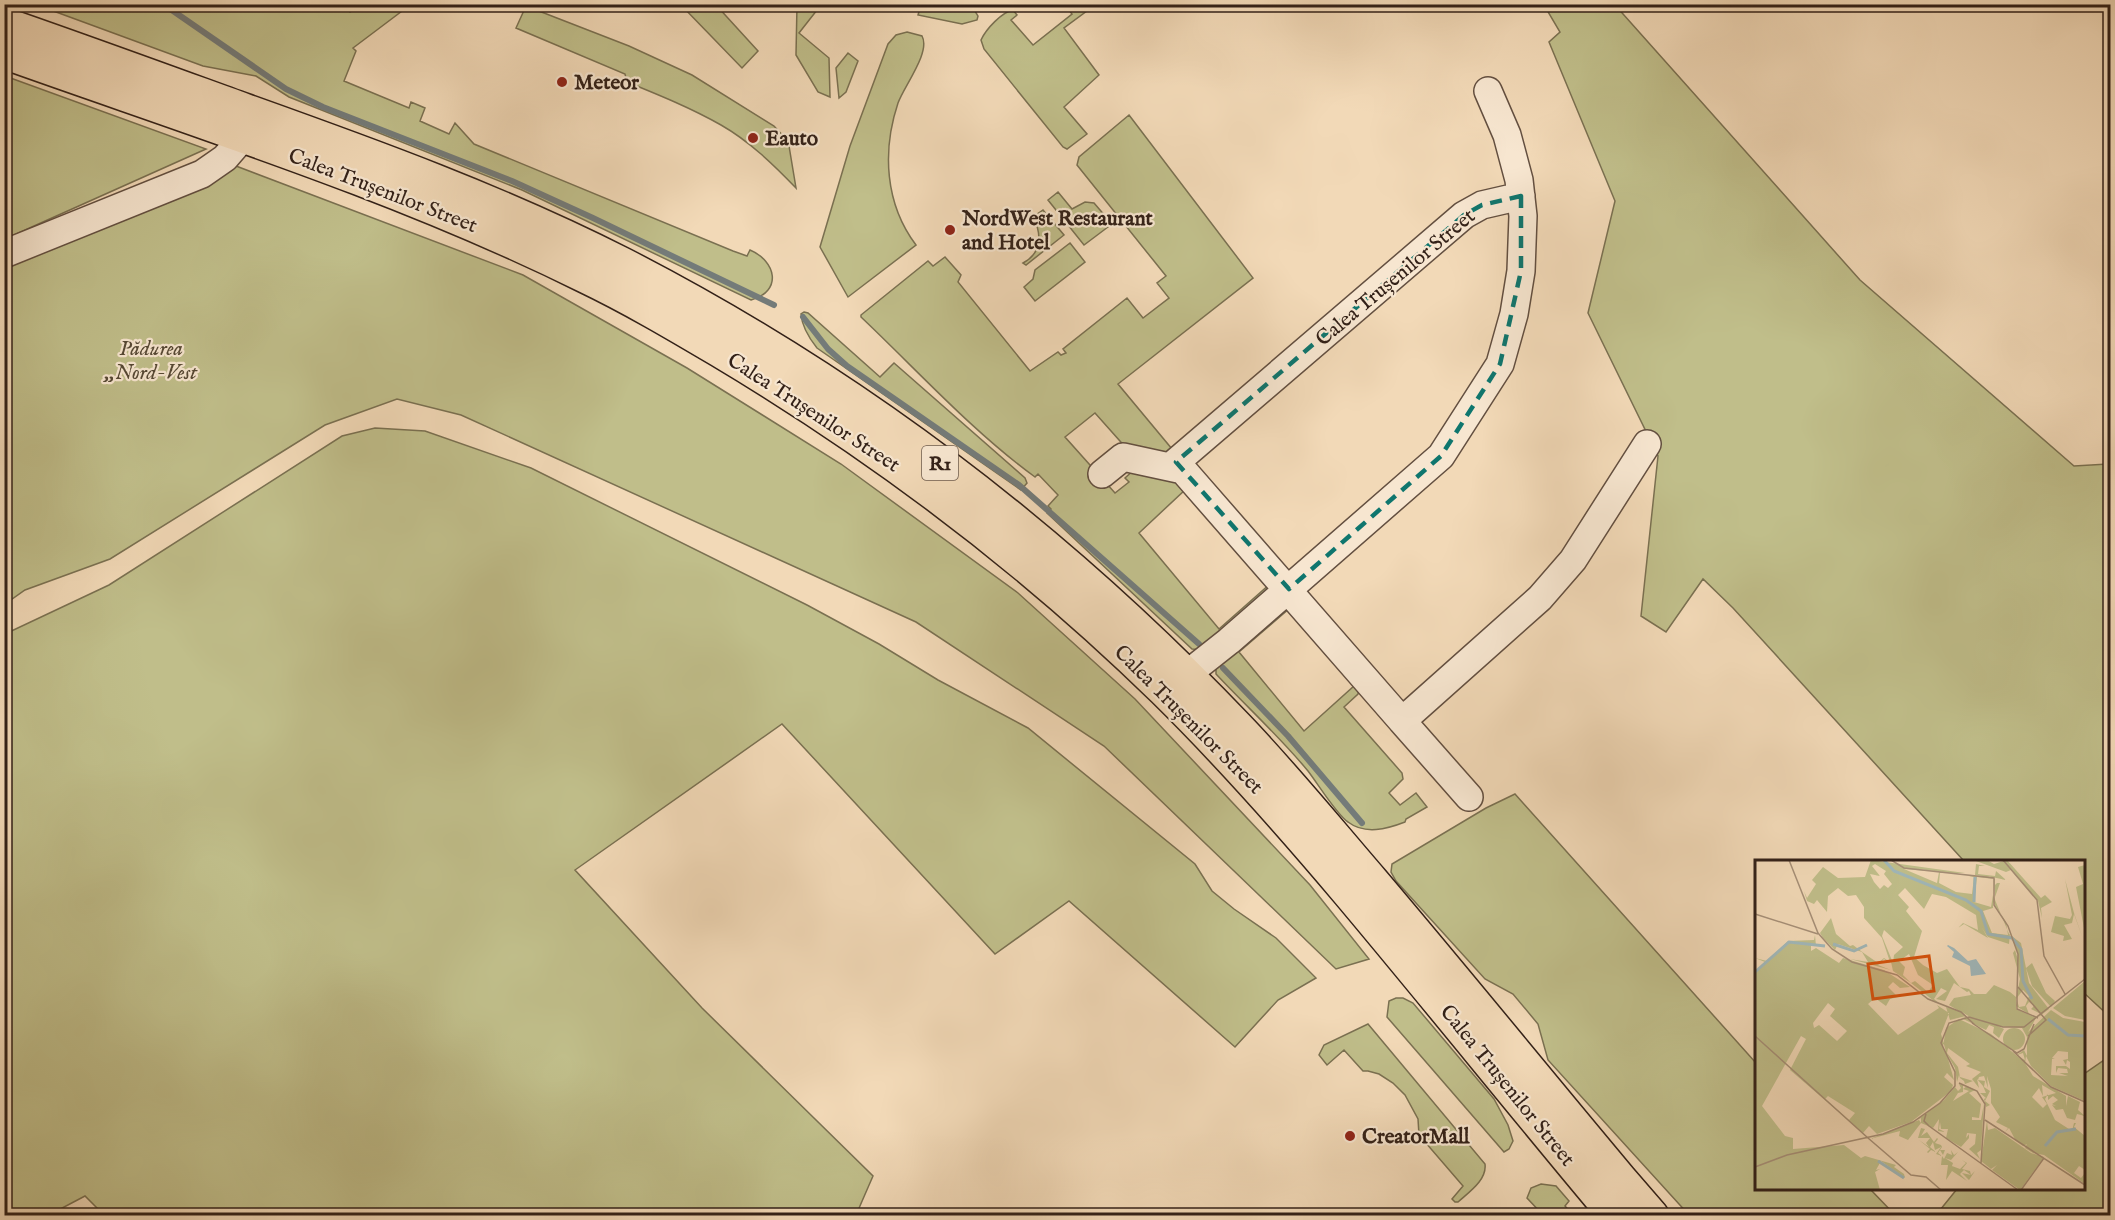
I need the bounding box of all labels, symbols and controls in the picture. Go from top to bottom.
place label: Meteor [574,70,639,97]
marker: Meteor [555,75,569,89]
place label: Eauto [765,126,819,153]
marker: Eauto [746,131,760,145]
street label: Calea Trușenilor Street [284,143,481,240]
street label: Calea Trușenilor Street [1310,203,1481,353]
place label: NordWest Restaurant and Hotel [961,206,1154,257]
marker: NordWest Restaurant and Hotel [943,223,957,237]
park label: Pădurea „Nord-Vest [103,336,198,387]
street label: Calea Trușenilor Street [722,347,905,479]
road number: R1 [922,446,958,480]
street label: Calea Trușenilor Street [1108,640,1268,800]
inset map [1755,860,2085,1190]
street label: Calea Trușenilor Street [1433,1000,1580,1172]
place label: CreatorMall [1362,1124,1471,1151]
marker: CreatorMall [1343,1129,1357,1143]

